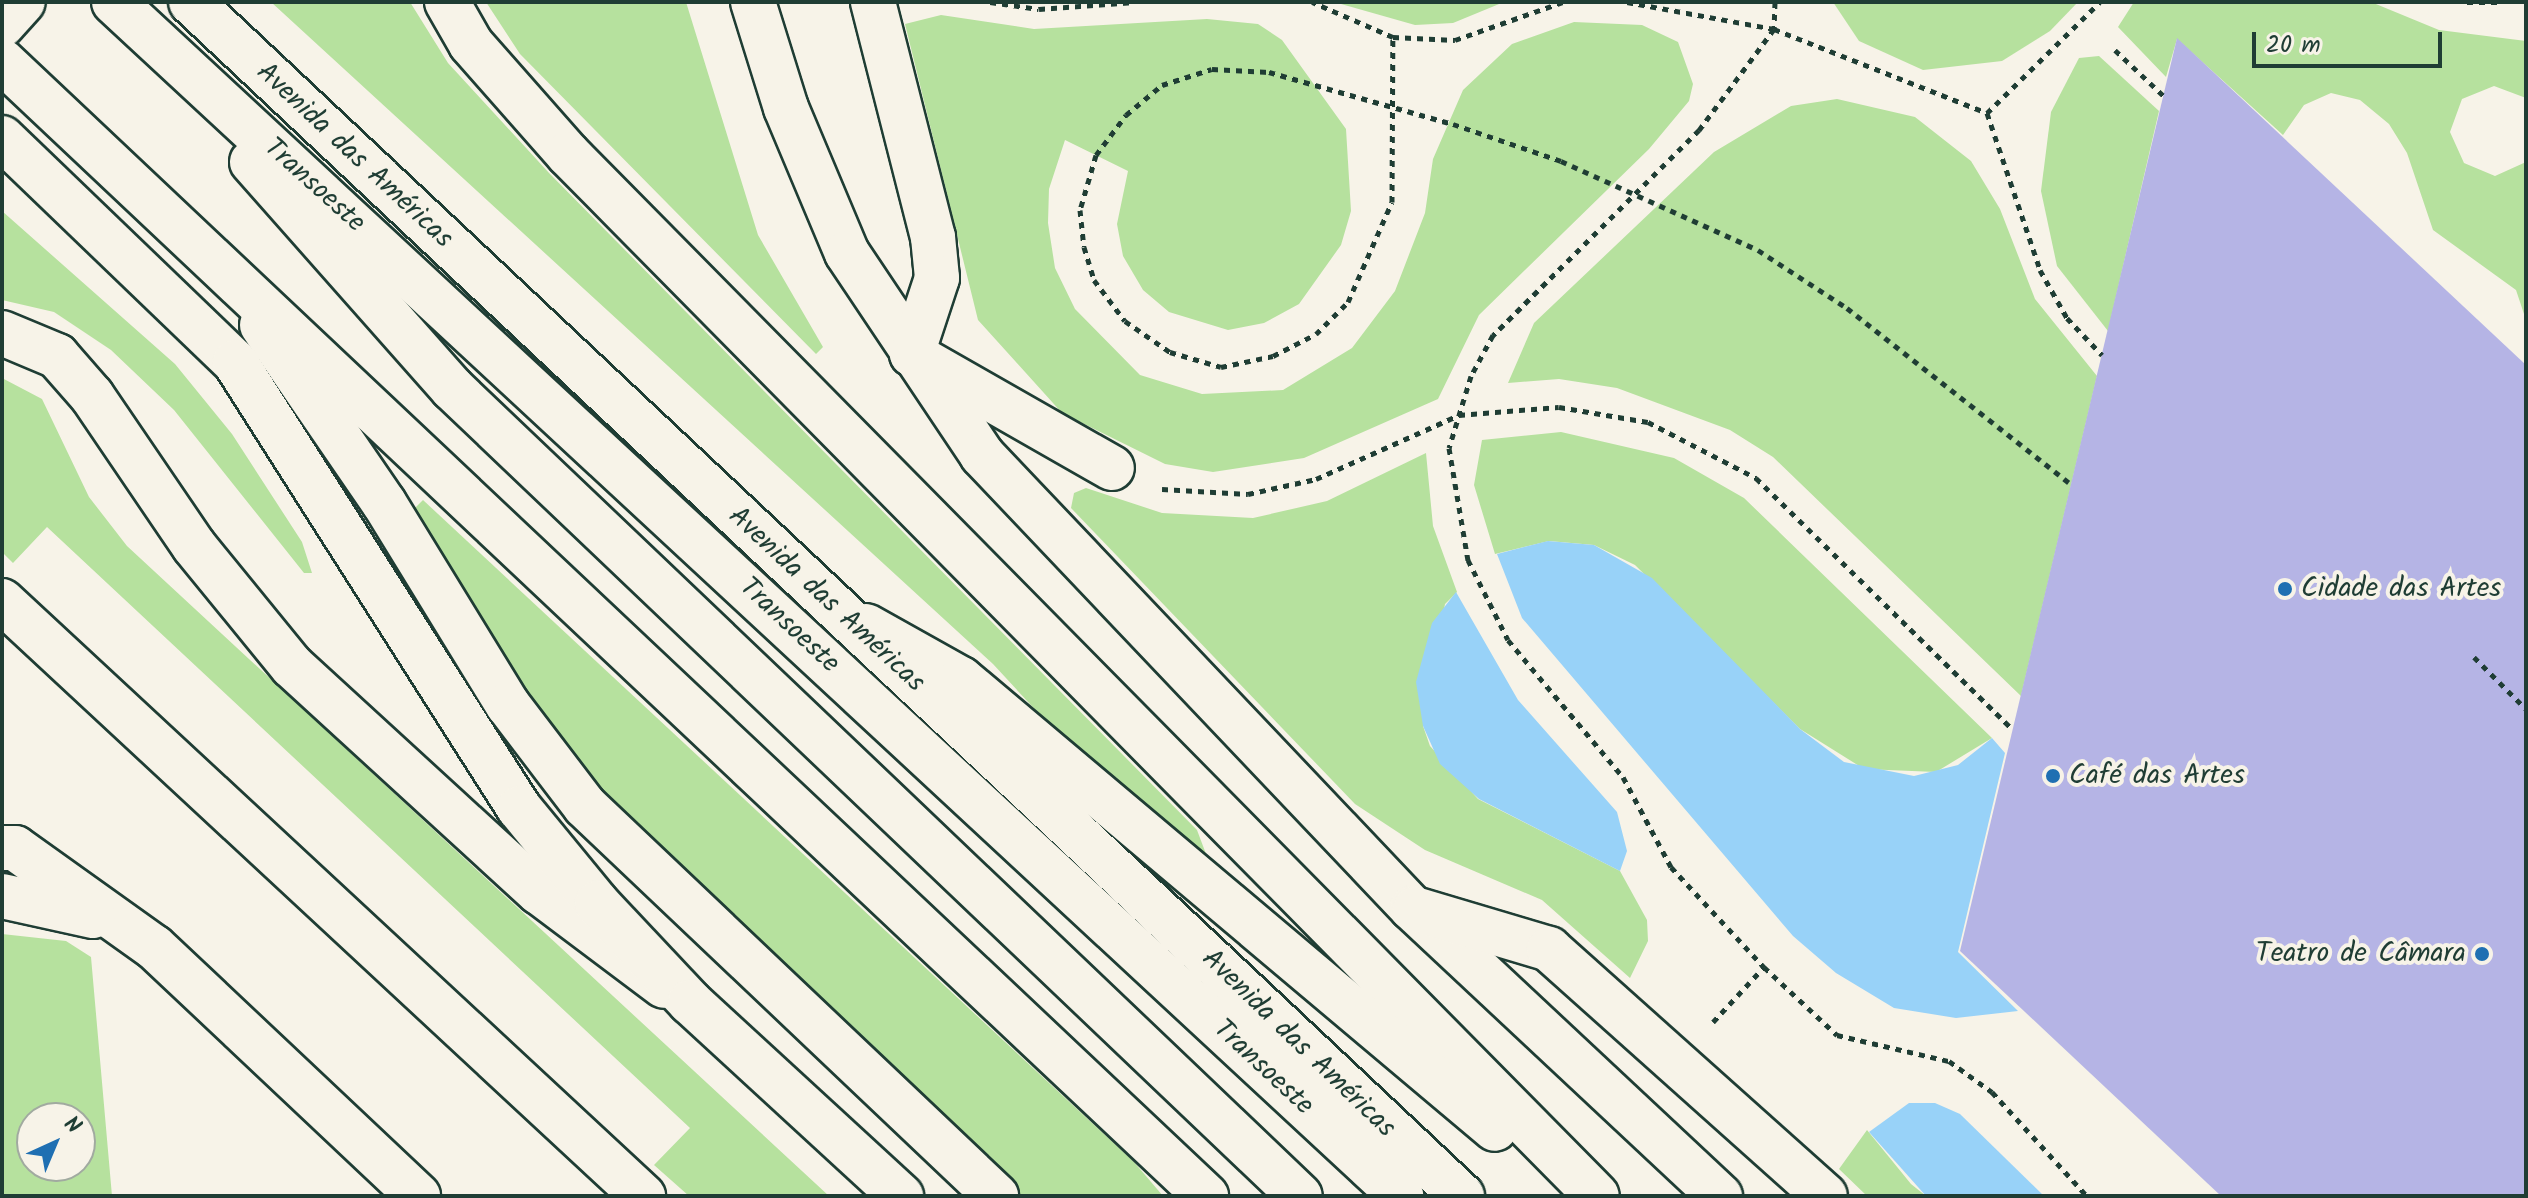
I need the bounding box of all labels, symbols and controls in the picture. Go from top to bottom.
scale bar [2256,16,2446,66]
text: 20 m [2266,26,2321,65]
street label: Avenida das Américas [249,56,459,256]
street label: Transoeste [256,132,372,240]
street label: Avenida das Américas [721,500,931,700]
street label: Transoeste [732,571,846,681]
place label: Cidade das Artes [2301,572,2501,606]
marker: Cidade das Artes [2276,580,2294,598]
place label: Café das Artes [2069,759,2245,793]
marker: Café das Artes [2044,767,2062,785]
place label: Teatro de Câmara [2256,937,2466,971]
street label: Avenida das Américas [1194,943,1402,1145]
marker: Teatro de Câmara [2473,945,2491,963]
street label: Transoeste [1206,1013,1320,1123]
north arrow [16,1102,96,1182]
text: N [54,1108,89,1143]

